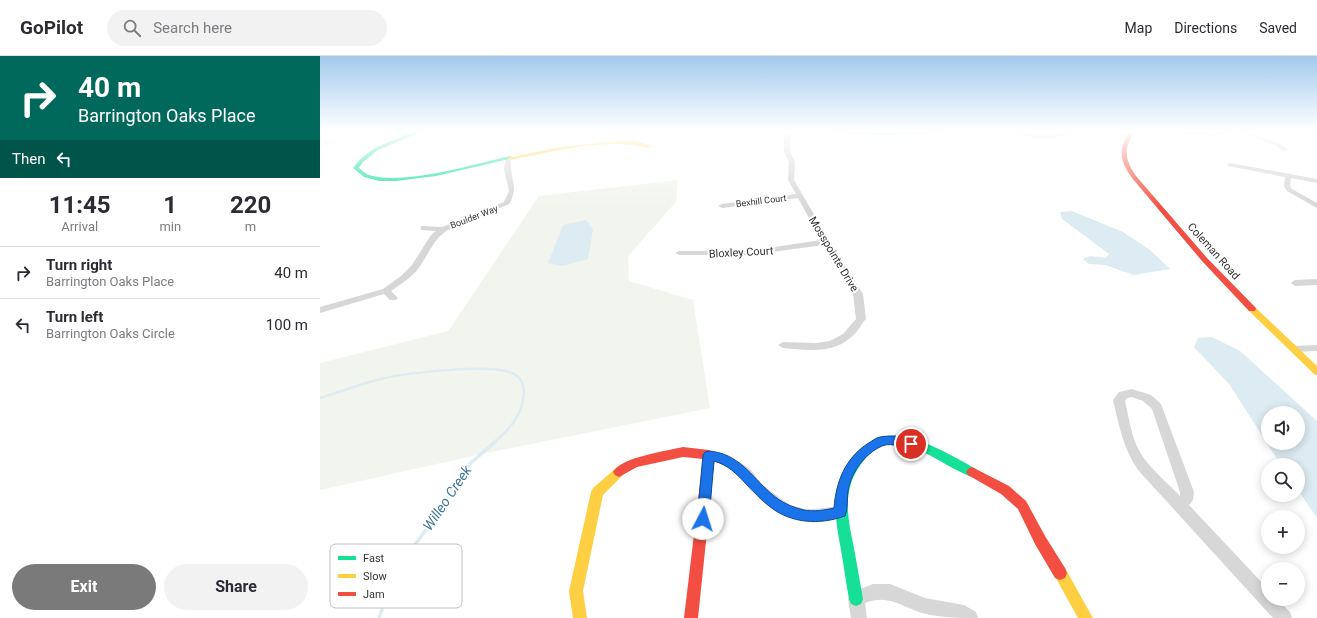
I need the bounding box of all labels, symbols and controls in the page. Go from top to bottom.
search box [107,10,387,46]
text: GoPilot [20,16,83,39]
icon: search [121,17,143,39]
text: Search here [153,19,232,37]
text: Map [1125,20,1152,36]
text: Directions [1174,20,1237,36]
text: Saved [1259,20,1297,36]
text: 40 m [78,71,141,104]
icon: right [12,72,64,124]
text: Barrington Oaks Place [78,105,256,126]
icon: left [53,148,75,170]
text: Then [12,150,45,168]
text: 11:45 [49,191,111,219]
text: 1 [163,191,177,219]
text: 220 [230,191,271,219]
street label: Bexhill Court [735,193,787,209]
street label: Boulder Way [449,203,500,231]
street label: Mosspointe Drive [806,214,861,294]
text: Arrival [61,219,98,234]
text: min [159,219,181,234]
text: m [245,219,256,234]
street label: Coleman Road [1185,220,1242,282]
street label: Bloxley Court [708,244,774,261]
text: Turn right [46,256,112,274]
icon: right [12,262,34,284]
text: 40 m [274,264,308,282]
text: Barrington Oaks Place [46,274,174,289]
text: Turn left [46,308,103,326]
icon: left [12,314,34,336]
text: 100 m [266,316,308,334]
text: Barrington Oaks Circle [46,326,175,341]
map controls [1261,406,1305,606]
button: sound [1261,406,1305,450]
pin [894,427,928,461]
icon: arrive [900,433,922,455]
button: search [1261,458,1305,502]
water label: Willeo Creek [419,462,475,534]
position arrow [682,498,724,540]
button: + [1261,510,1305,554]
legend [330,544,462,608]
text: Fast [363,552,385,565]
button: − [1261,562,1305,606]
button: Exit [12,564,156,610]
button: Share [164,564,308,610]
text: Slow [363,570,387,583]
text: Jam [363,588,385,601]

